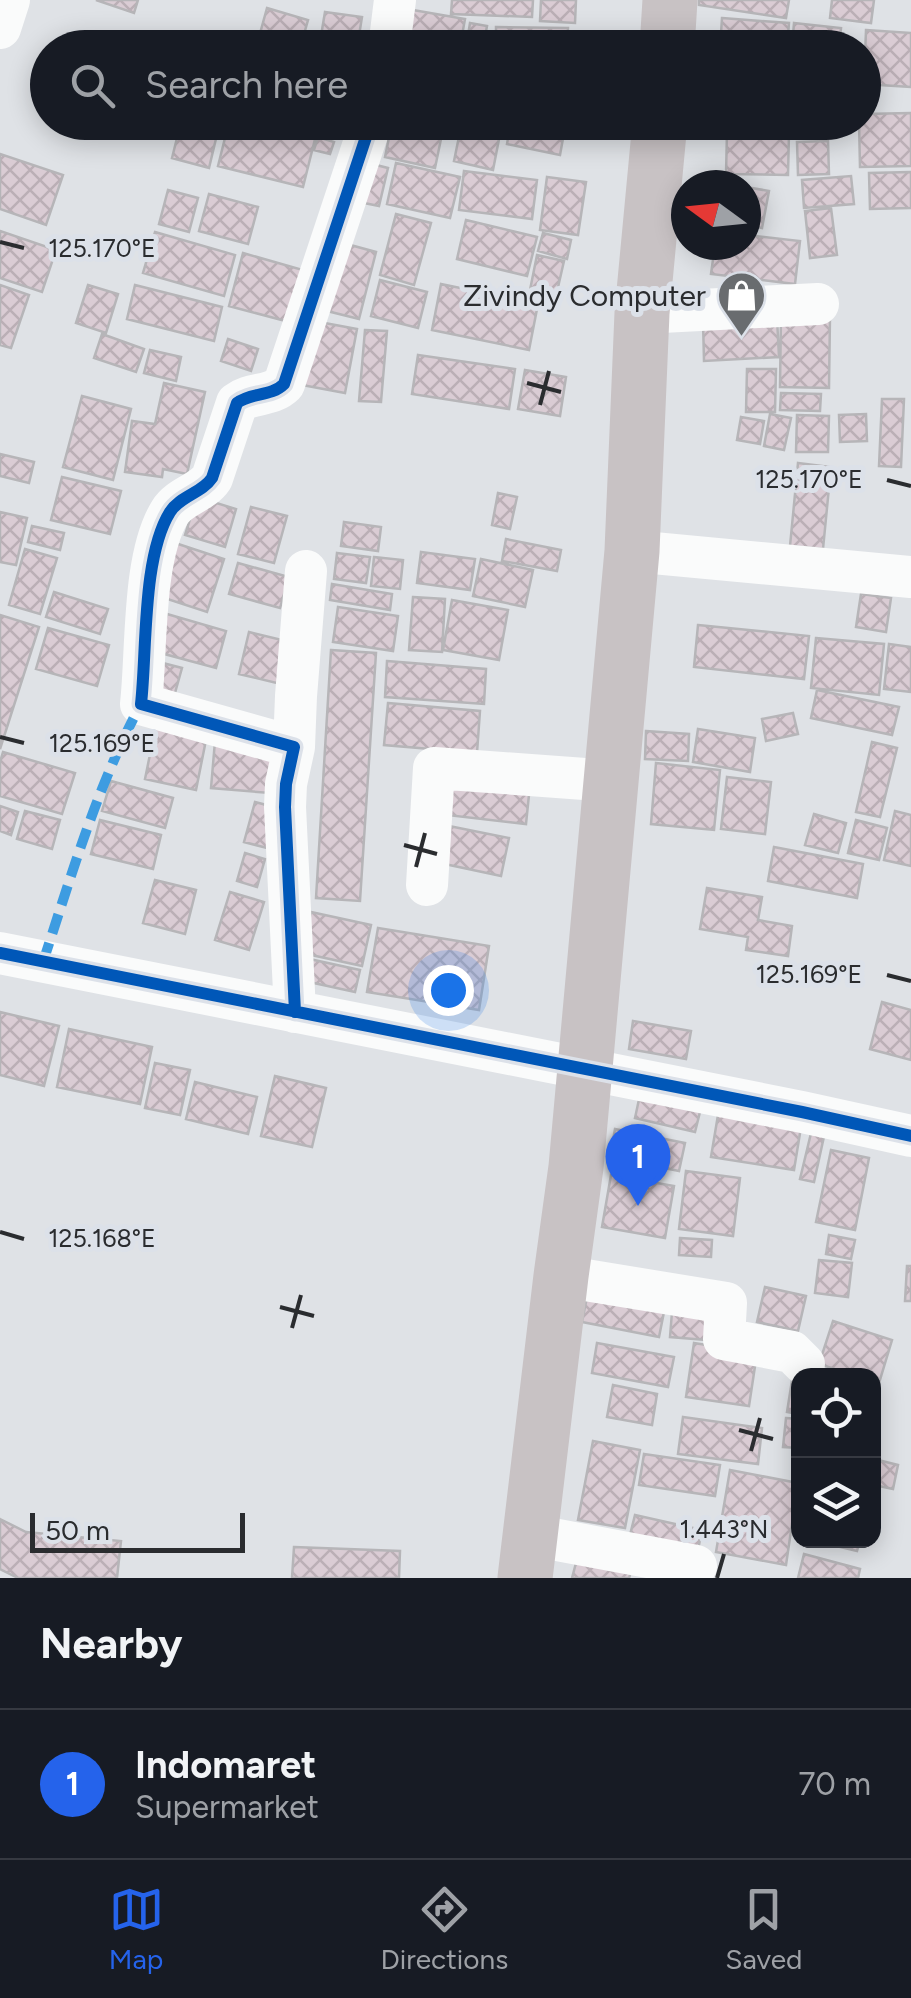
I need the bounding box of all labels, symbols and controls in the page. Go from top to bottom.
search box [30,30,881,140]
icon: search [65,58,120,113]
text: Search here [145,62,348,108]
north arrow [671,170,761,260]
text: 125.170°E [48,233,156,263]
shop icon: Zivindy Computer [715,270,767,338]
place label: Zivindy Computer [463,277,706,314]
text: 125.170°E [755,464,863,494]
text: 125.169°E [49,728,155,758]
text: 125.169°E [756,959,862,989]
your location [423,965,474,1016]
pin: 1 [606,1124,670,1206]
text: 125.168°E [48,1223,156,1253]
map controls [791,1368,881,1548]
button: locate [791,1368,881,1458]
button: layers [791,1458,881,1548]
scale bar [30,1508,245,1552]
text: 50 m [45,1513,110,1547]
text: 1.443°N [680,1514,768,1544]
text: Nearby [40,1618,182,1669]
text: Indomaret [135,1742,316,1788]
text: 1 [66,1765,79,1803]
text: 70 m [798,1765,871,1803]
text: Supermarket [135,1788,319,1826]
tab: Map [109,1882,164,1976]
tab: Directions [381,1882,508,1976]
tab: Saved [725,1882,802,1976]

